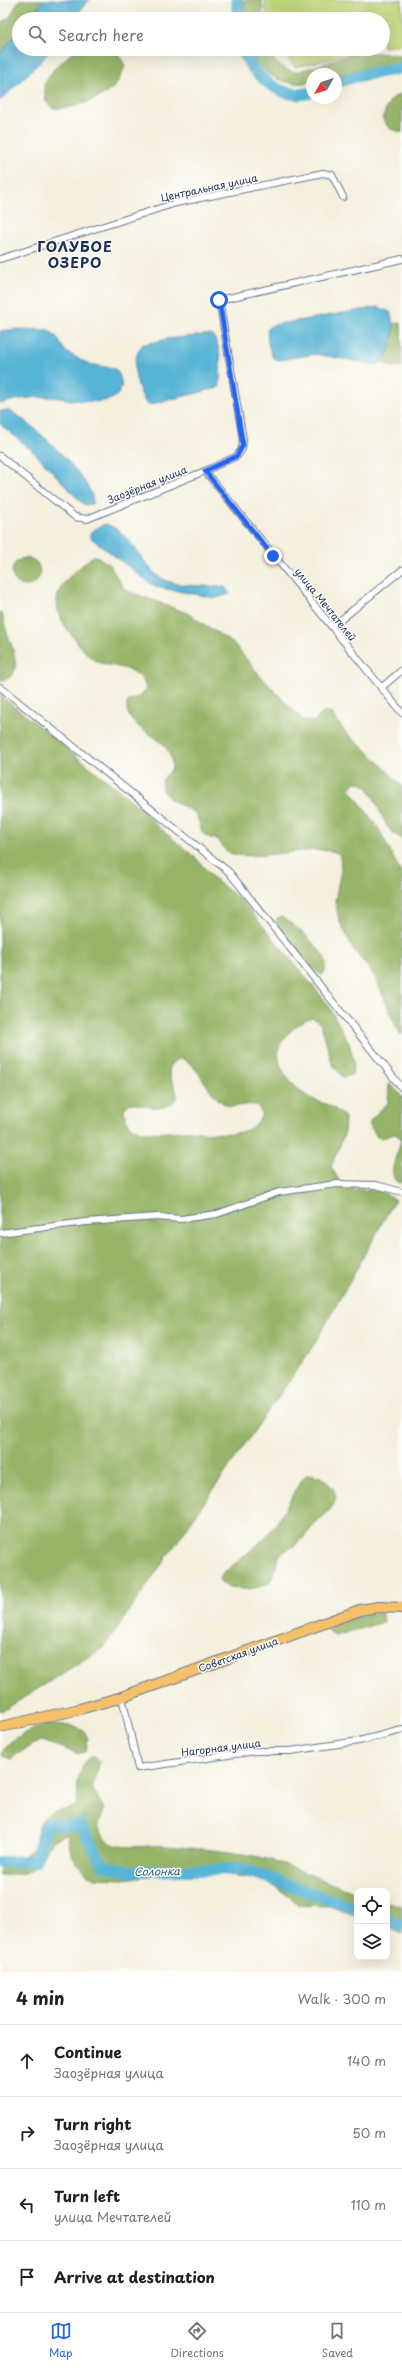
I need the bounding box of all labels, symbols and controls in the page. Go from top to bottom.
search box [12,12,390,56]
icon: search [26,23,48,45]
text: Search here [58,23,144,46]
north arrow [306,68,342,104]
street label: Центральная улица [159,169,259,205]
district label: ГОЛУБОЕ ОЗЕРО [37,236,113,273]
route start [210,291,228,309]
street label: Заозёрная улица [105,461,190,507]
route end [264,547,282,565]
street label: улица Мечтателей [292,564,360,644]
street label: Советская улица [196,1632,281,1675]
street label: Нагорная улица [180,1735,262,1759]
water label: Солонка [134,1862,181,1880]
map controls [354,1888,390,1960]
button: locate [354,1888,390,1924]
button: layers [354,1924,390,1960]
text: 4 min [16,1985,64,2011]
text: Walk · 300 m [298,1989,386,2008]
text: Continue [54,2040,122,2063]
icon: ahead [16,2050,38,2072]
text: 140 m [347,2051,386,2070]
text: Заозёрная улица [54,2063,164,2082]
text: Turn right [54,2112,131,2135]
icon: right [16,2122,38,2144]
text: 50 m [352,2123,386,2142]
text: Заозёрная улица [54,2135,164,2154]
text: Turn left [54,2184,120,2207]
icon: left [16,2194,38,2216]
text: 110 m [351,2195,386,2214]
text: улица Мечтателей [54,2207,171,2226]
text: Arrive at destination [54,2265,215,2288]
icon: arrive [16,2266,38,2288]
tab: Map [49,2320,72,2361]
tab: Directions [170,2320,224,2361]
tab: Saved [322,2320,353,2361]

